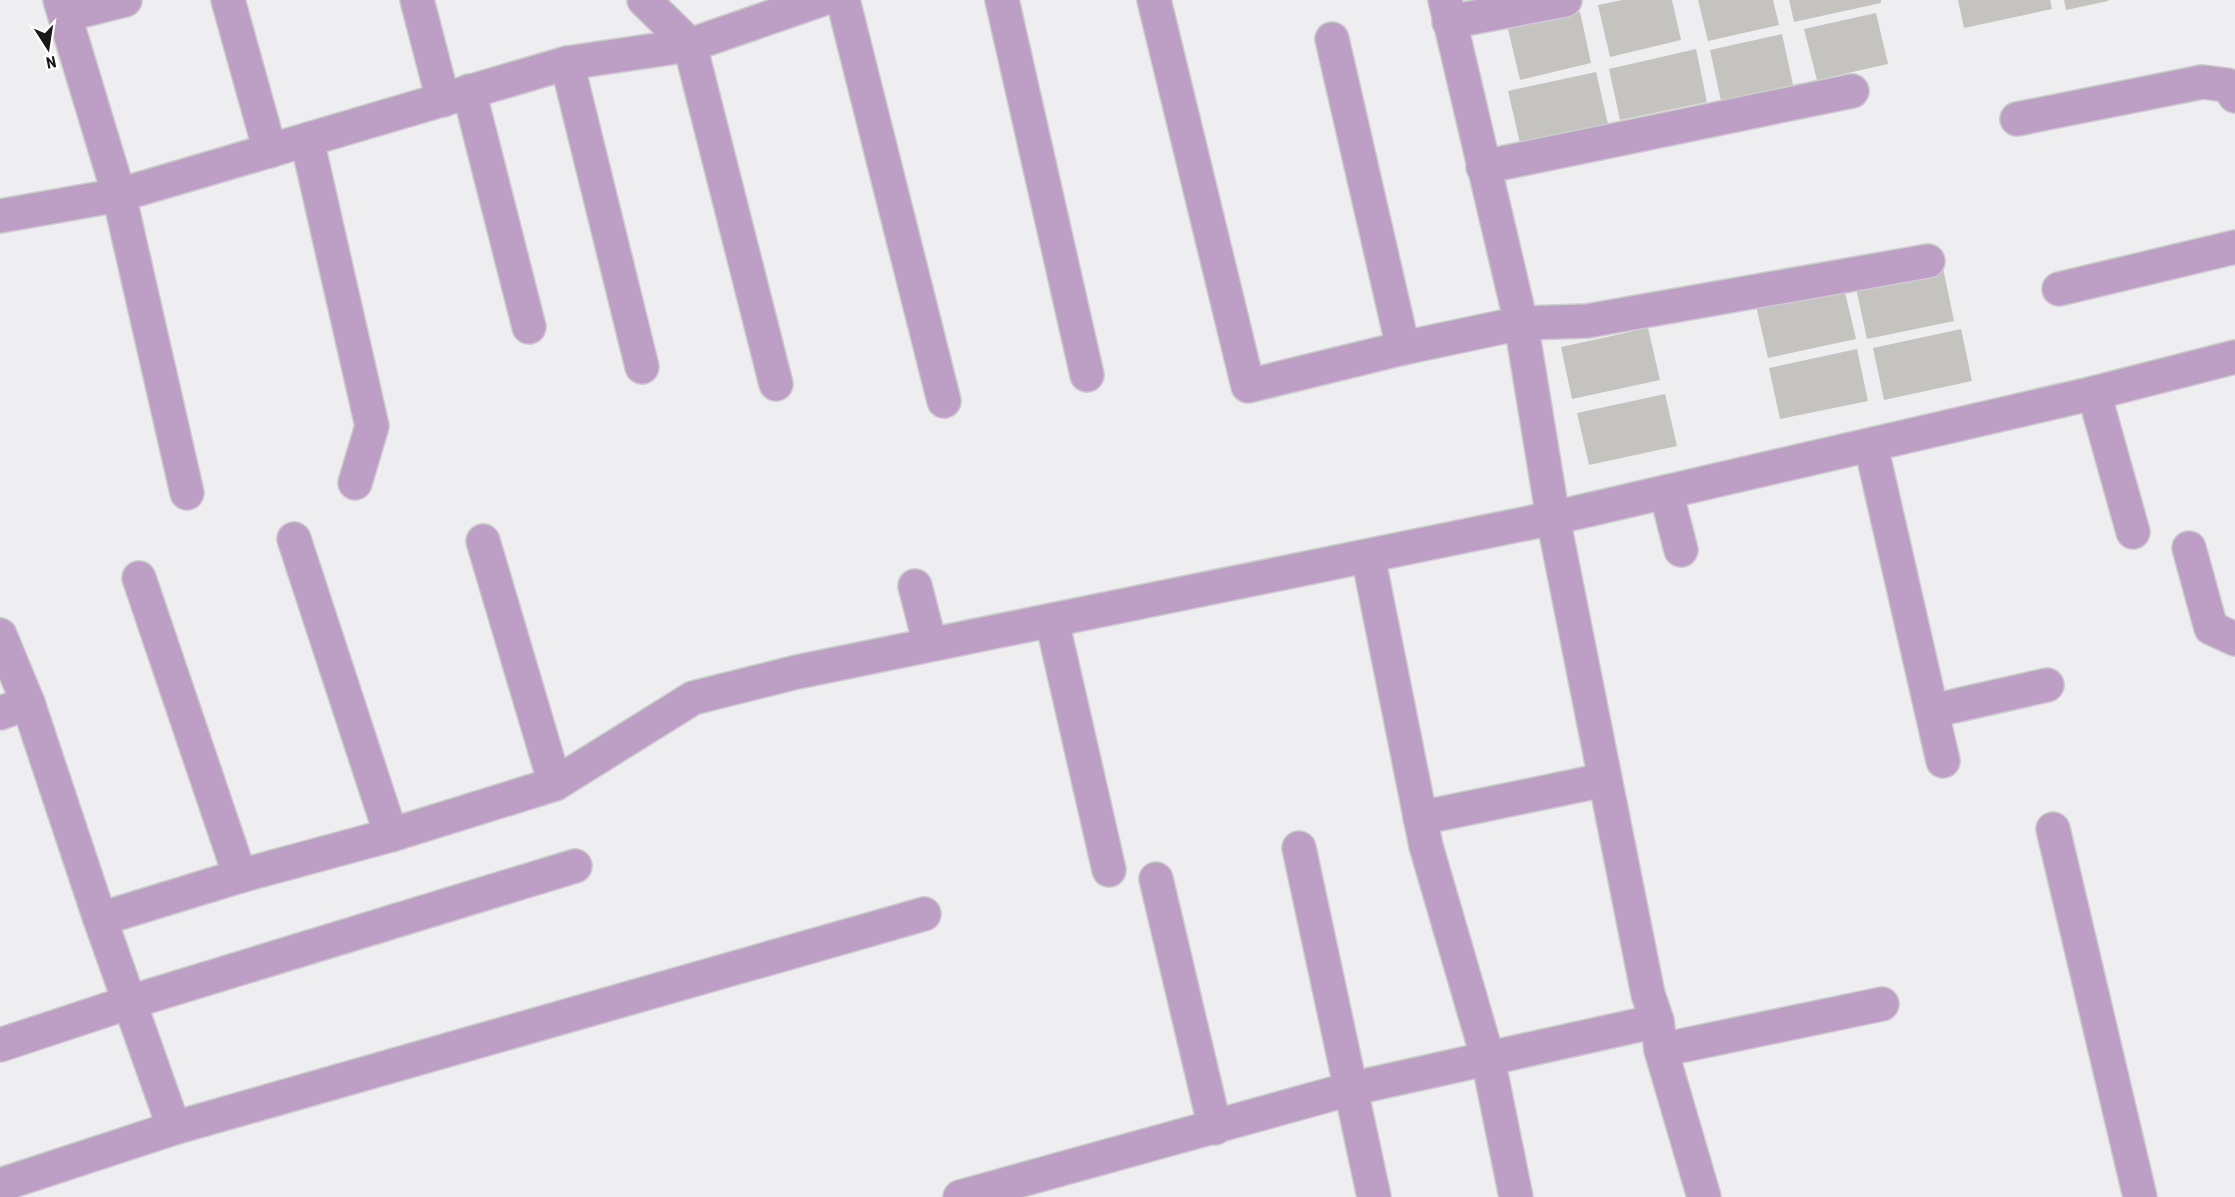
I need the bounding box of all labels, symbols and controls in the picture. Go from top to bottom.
north arrow [18,18,78,78]
text: N [44,52,58,72]

